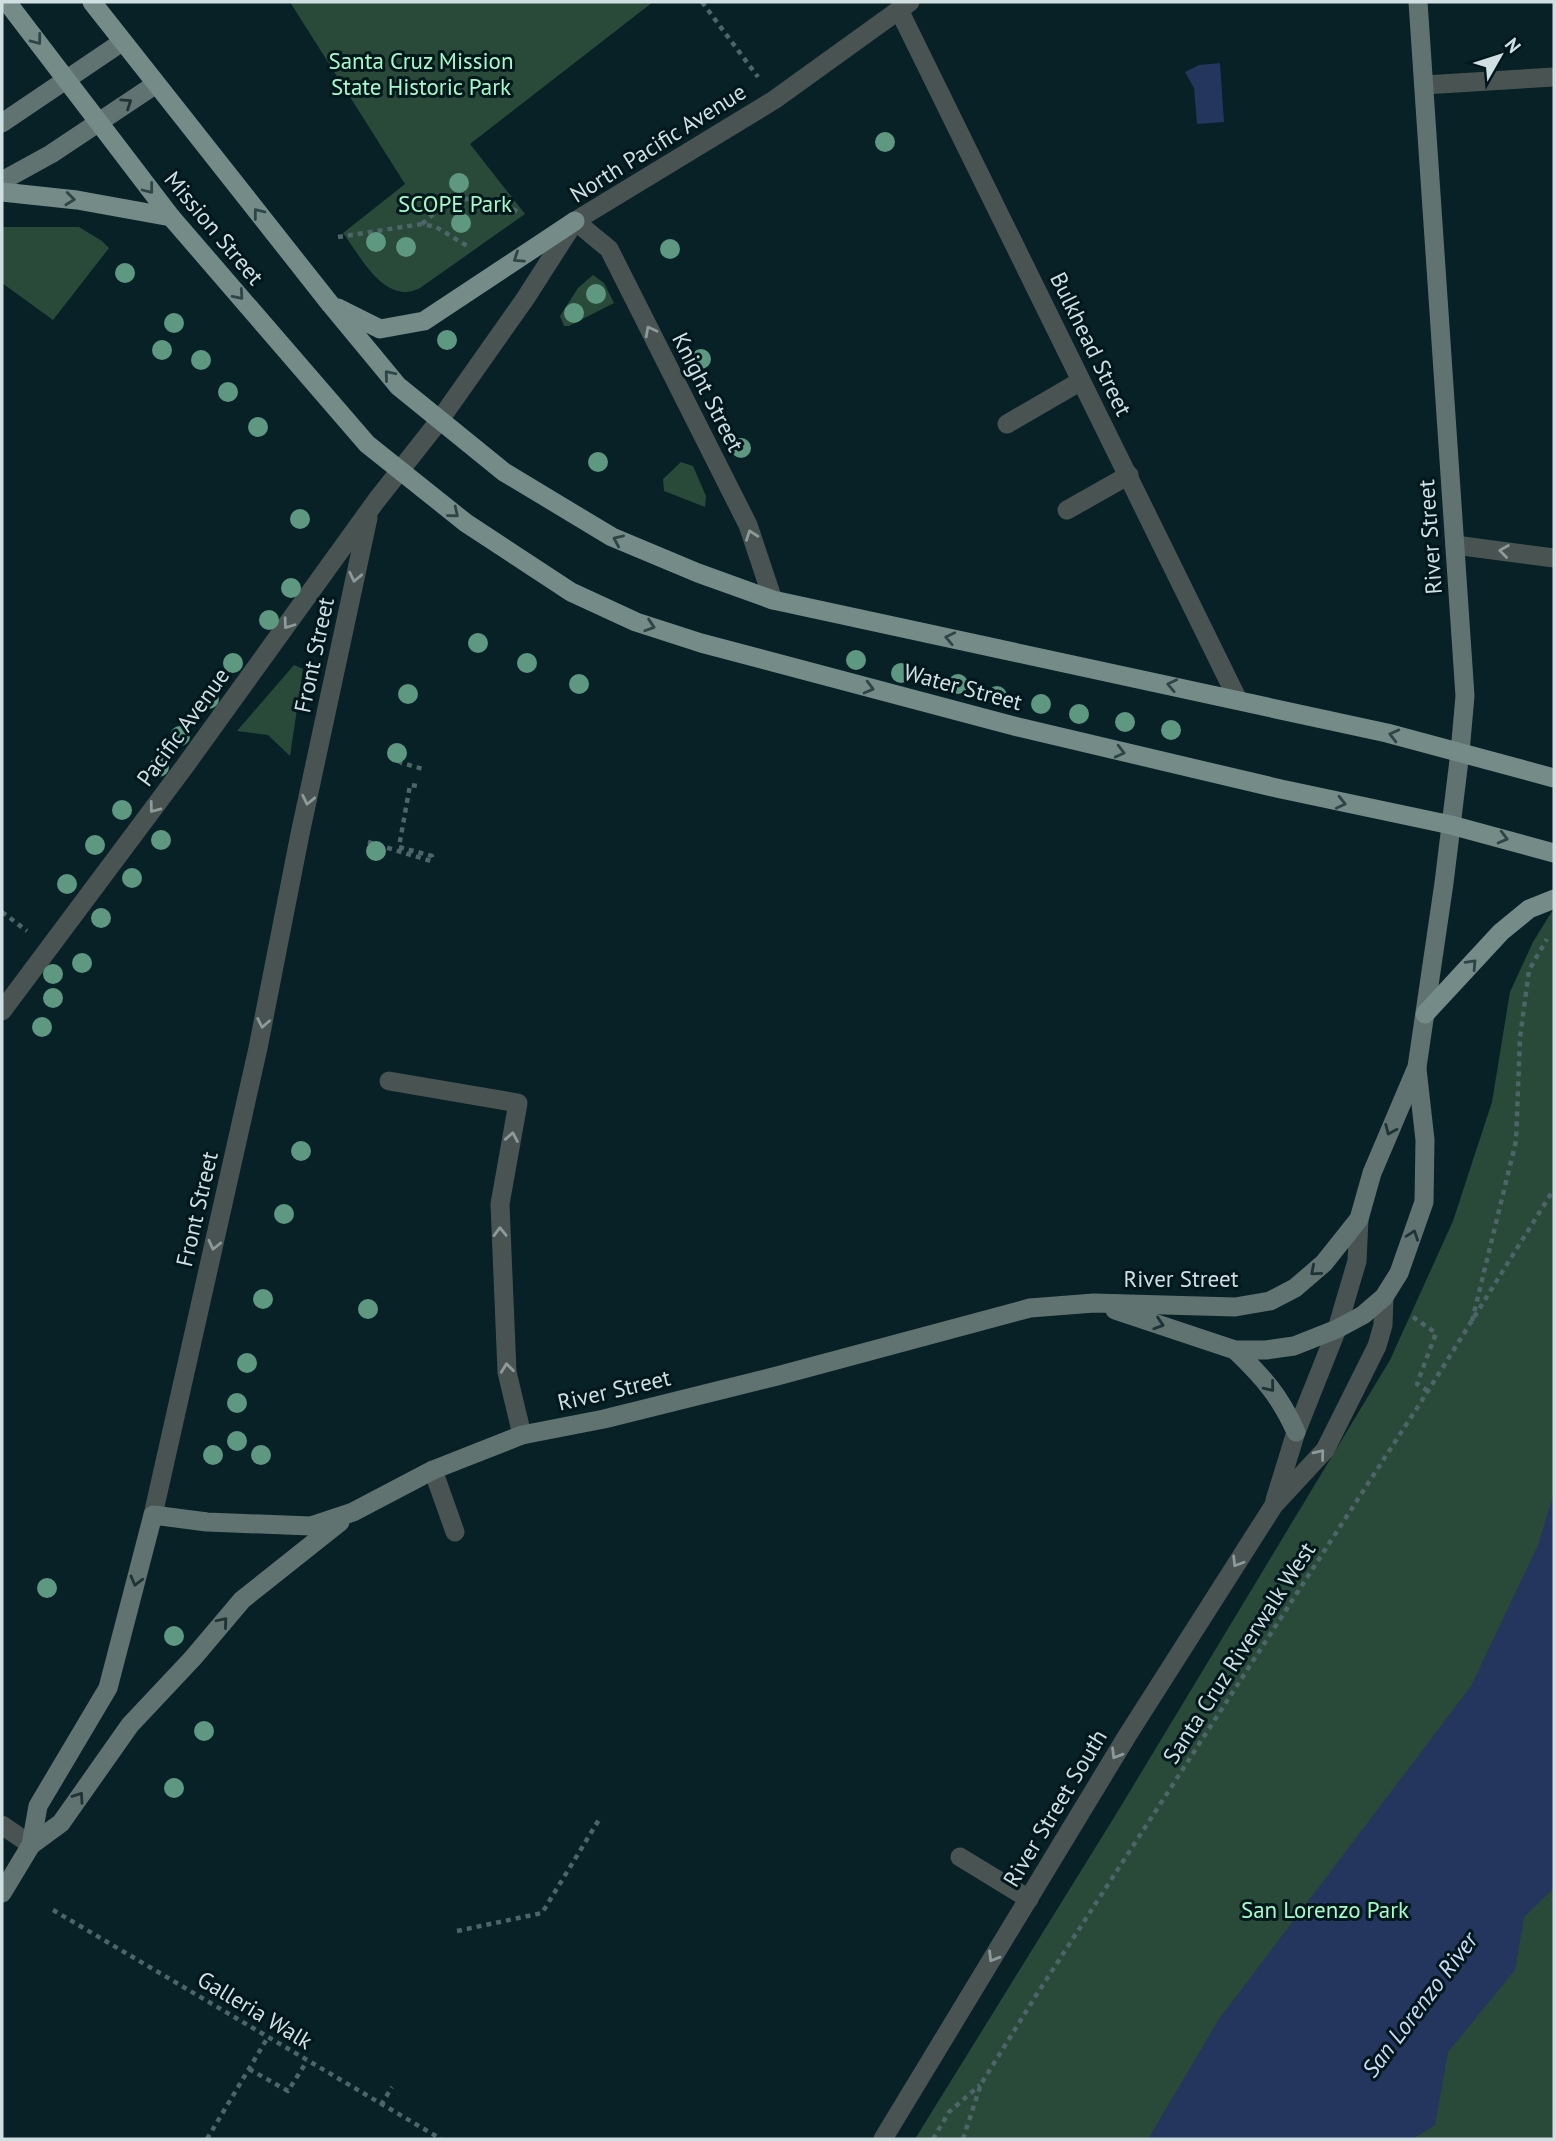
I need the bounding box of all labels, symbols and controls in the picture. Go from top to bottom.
north arrow [1465,21,1535,91]
one-way arrow [28,33,41,45]
text: N [1500,33,1526,58]
park label: Santa Cruz Mission State Historic Park [328,46,514,101]
street label: North Pacific Avenue [564,77,751,208]
one-way arrow [119,99,132,111]
street label: Mission Street [158,165,271,291]
one-way arrow [141,181,154,194]
park label: SCOPE Park [398,189,512,218]
one-way arrow [64,192,75,207]
one-way arrow [254,208,267,221]
one-way arrow [513,250,526,263]
street label: Bulkhead Street [1044,267,1139,421]
one-way arrow [231,287,243,300]
one-way arrow [645,326,659,338]
street label: Knight Street [666,327,751,456]
one-way arrow [385,371,397,384]
street label: River Street [1411,478,1448,595]
one-way arrow [445,505,458,517]
one-way arrow [745,530,759,542]
one-way arrow [613,534,626,548]
one-way arrow [1498,544,1510,559]
one-way arrow [349,571,364,583]
street label: Front Street [287,594,340,715]
one-way arrow [284,616,296,629]
one-way arrow [643,618,655,632]
one-way arrow [944,631,956,646]
street label: Water Street [901,657,1026,716]
street label: Pacific Avenue [130,662,235,792]
one-way arrow [863,679,875,694]
one-way arrow [1166,679,1178,694]
one-way arrow [1388,729,1400,743]
one-way arrow [1113,744,1125,758]
one-way arrow [301,794,316,806]
one-way arrow [1335,794,1347,809]
one-way arrow [150,800,162,812]
one-way arrow [1497,830,1509,844]
one-way arrow [1464,959,1476,972]
one-way arrow [257,1017,272,1029]
one-way arrow [1385,1123,1399,1135]
one-way arrow [504,1131,519,1143]
street label: Front Street [169,1148,224,1269]
one-way arrow [493,1226,508,1237]
one-way arrow [1405,1230,1419,1242]
one-way arrow [208,1239,223,1251]
one-way arrow [1310,1263,1323,1275]
street label: River Street [1123,1264,1239,1293]
one-way arrow [1152,1316,1164,1330]
street label: River Street [555,1362,673,1417]
one-way arrow [500,1363,515,1374]
one-way arrow [1262,1380,1275,1392]
one-way arrow [1311,1450,1324,1462]
street label: Santa Cruz Riverwalk West [1156,1536,1321,1769]
one-way arrow [1233,1555,1246,1568]
one-way arrow [130,1575,144,1587]
one-way arrow [215,1617,227,1630]
street label: River Street South [996,1724,1113,1892]
one-way arrow [1111,1747,1124,1760]
one-way arrow [71,1792,83,1805]
park label: San Lorenzo Park [1241,1895,1409,1924]
water label: San Lorenzo River [1355,1924,1486,2084]
one-way arrow [989,1950,1002,1963]
street label: Galleria Walk [193,1964,318,2055]

